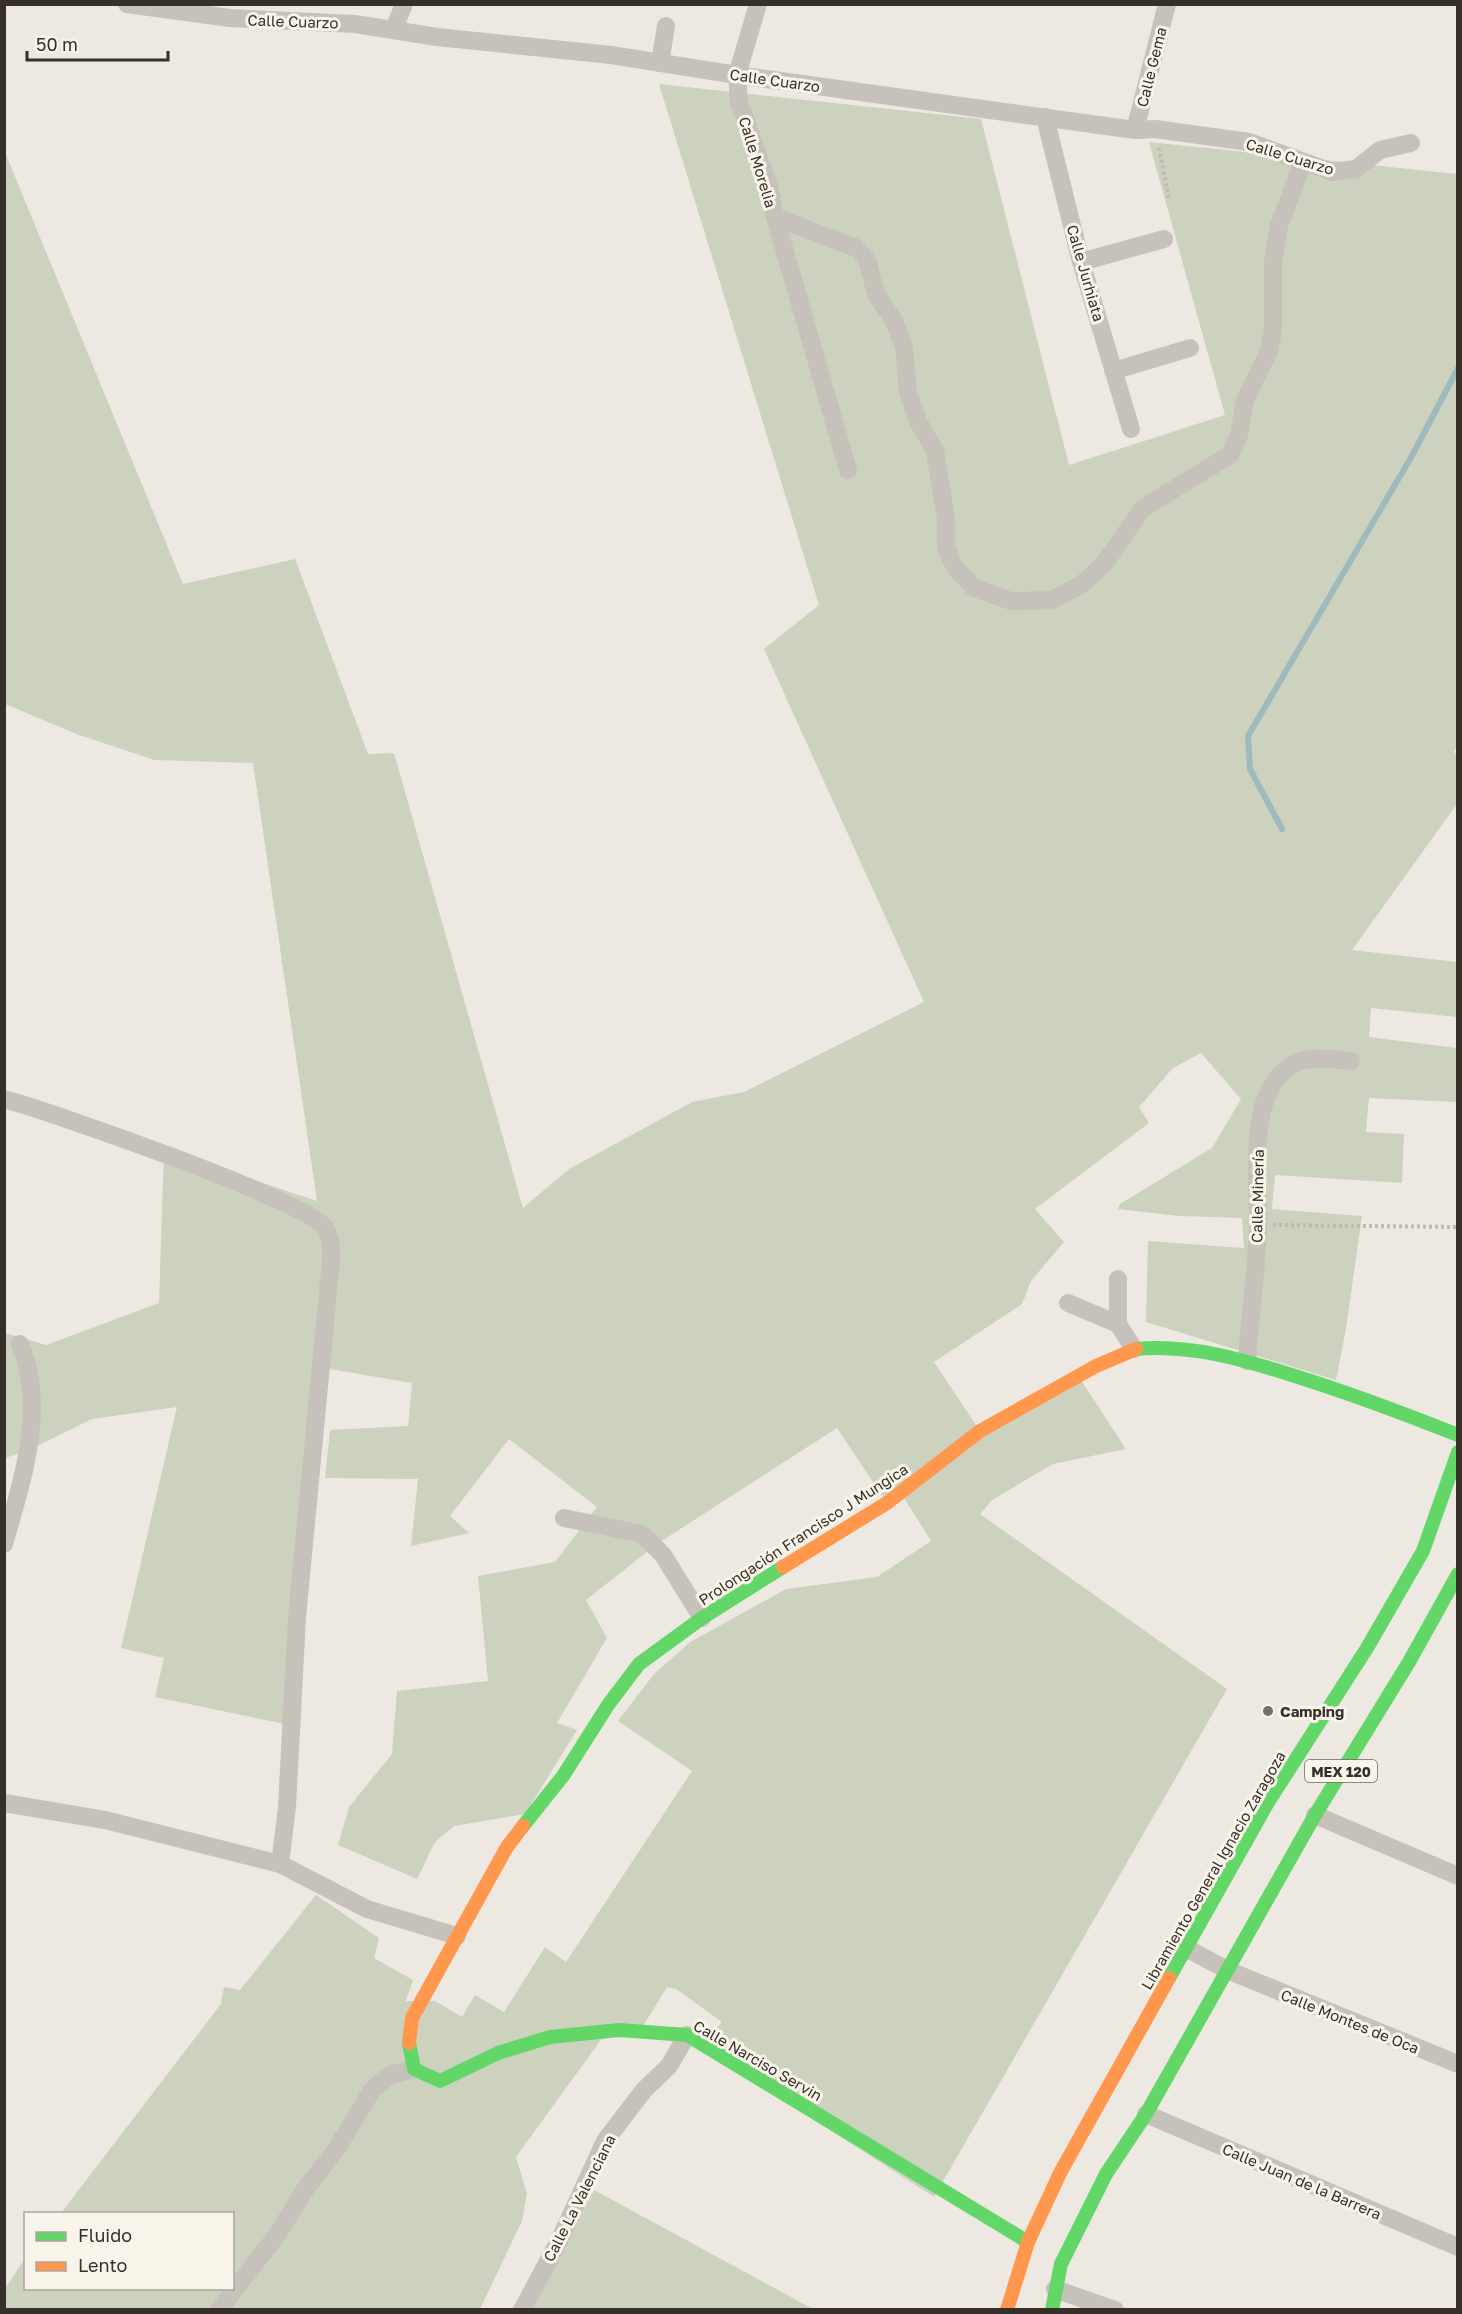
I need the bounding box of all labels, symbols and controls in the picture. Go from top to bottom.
street label: Calle Cuarzo [247,10,339,32]
scale bar [27,24,168,62]
street label: Calle Gema [1132,25,1170,109]
text: 50 m [36,33,78,55]
street label: Calle Cuarzo [729,65,821,95]
street label: Calle Morelia [736,114,780,210]
street label: Calle Cuarzo [1244,134,1336,178]
street label: Calle Jurhiata [1064,223,1108,323]
street label: Calle Minería [1247,1149,1267,1243]
street label: Prolongación Francisco J Mungica [695,1460,911,1608]
place label: Camping [1280,1702,1344,1720]
marker: Camping [1261,1704,1275,1718]
street label: Libramiento General Ignacio Zaragoza [1137,1748,1289,1992]
road number: MEX 120 [1305,1760,1377,1782]
street label: Calle Montes de Oca [1278,1985,1422,2057]
street label: Calle Narciso Servin [691,2016,825,2104]
street label: Calle La Valenciana [539,2132,619,2264]
street label: Calle Juan de la Barrera [1220,2139,1384,2223]
legend [24,2212,234,2290]
text: Fluido [78,2224,132,2246]
text: Lento [78,2254,127,2276]

